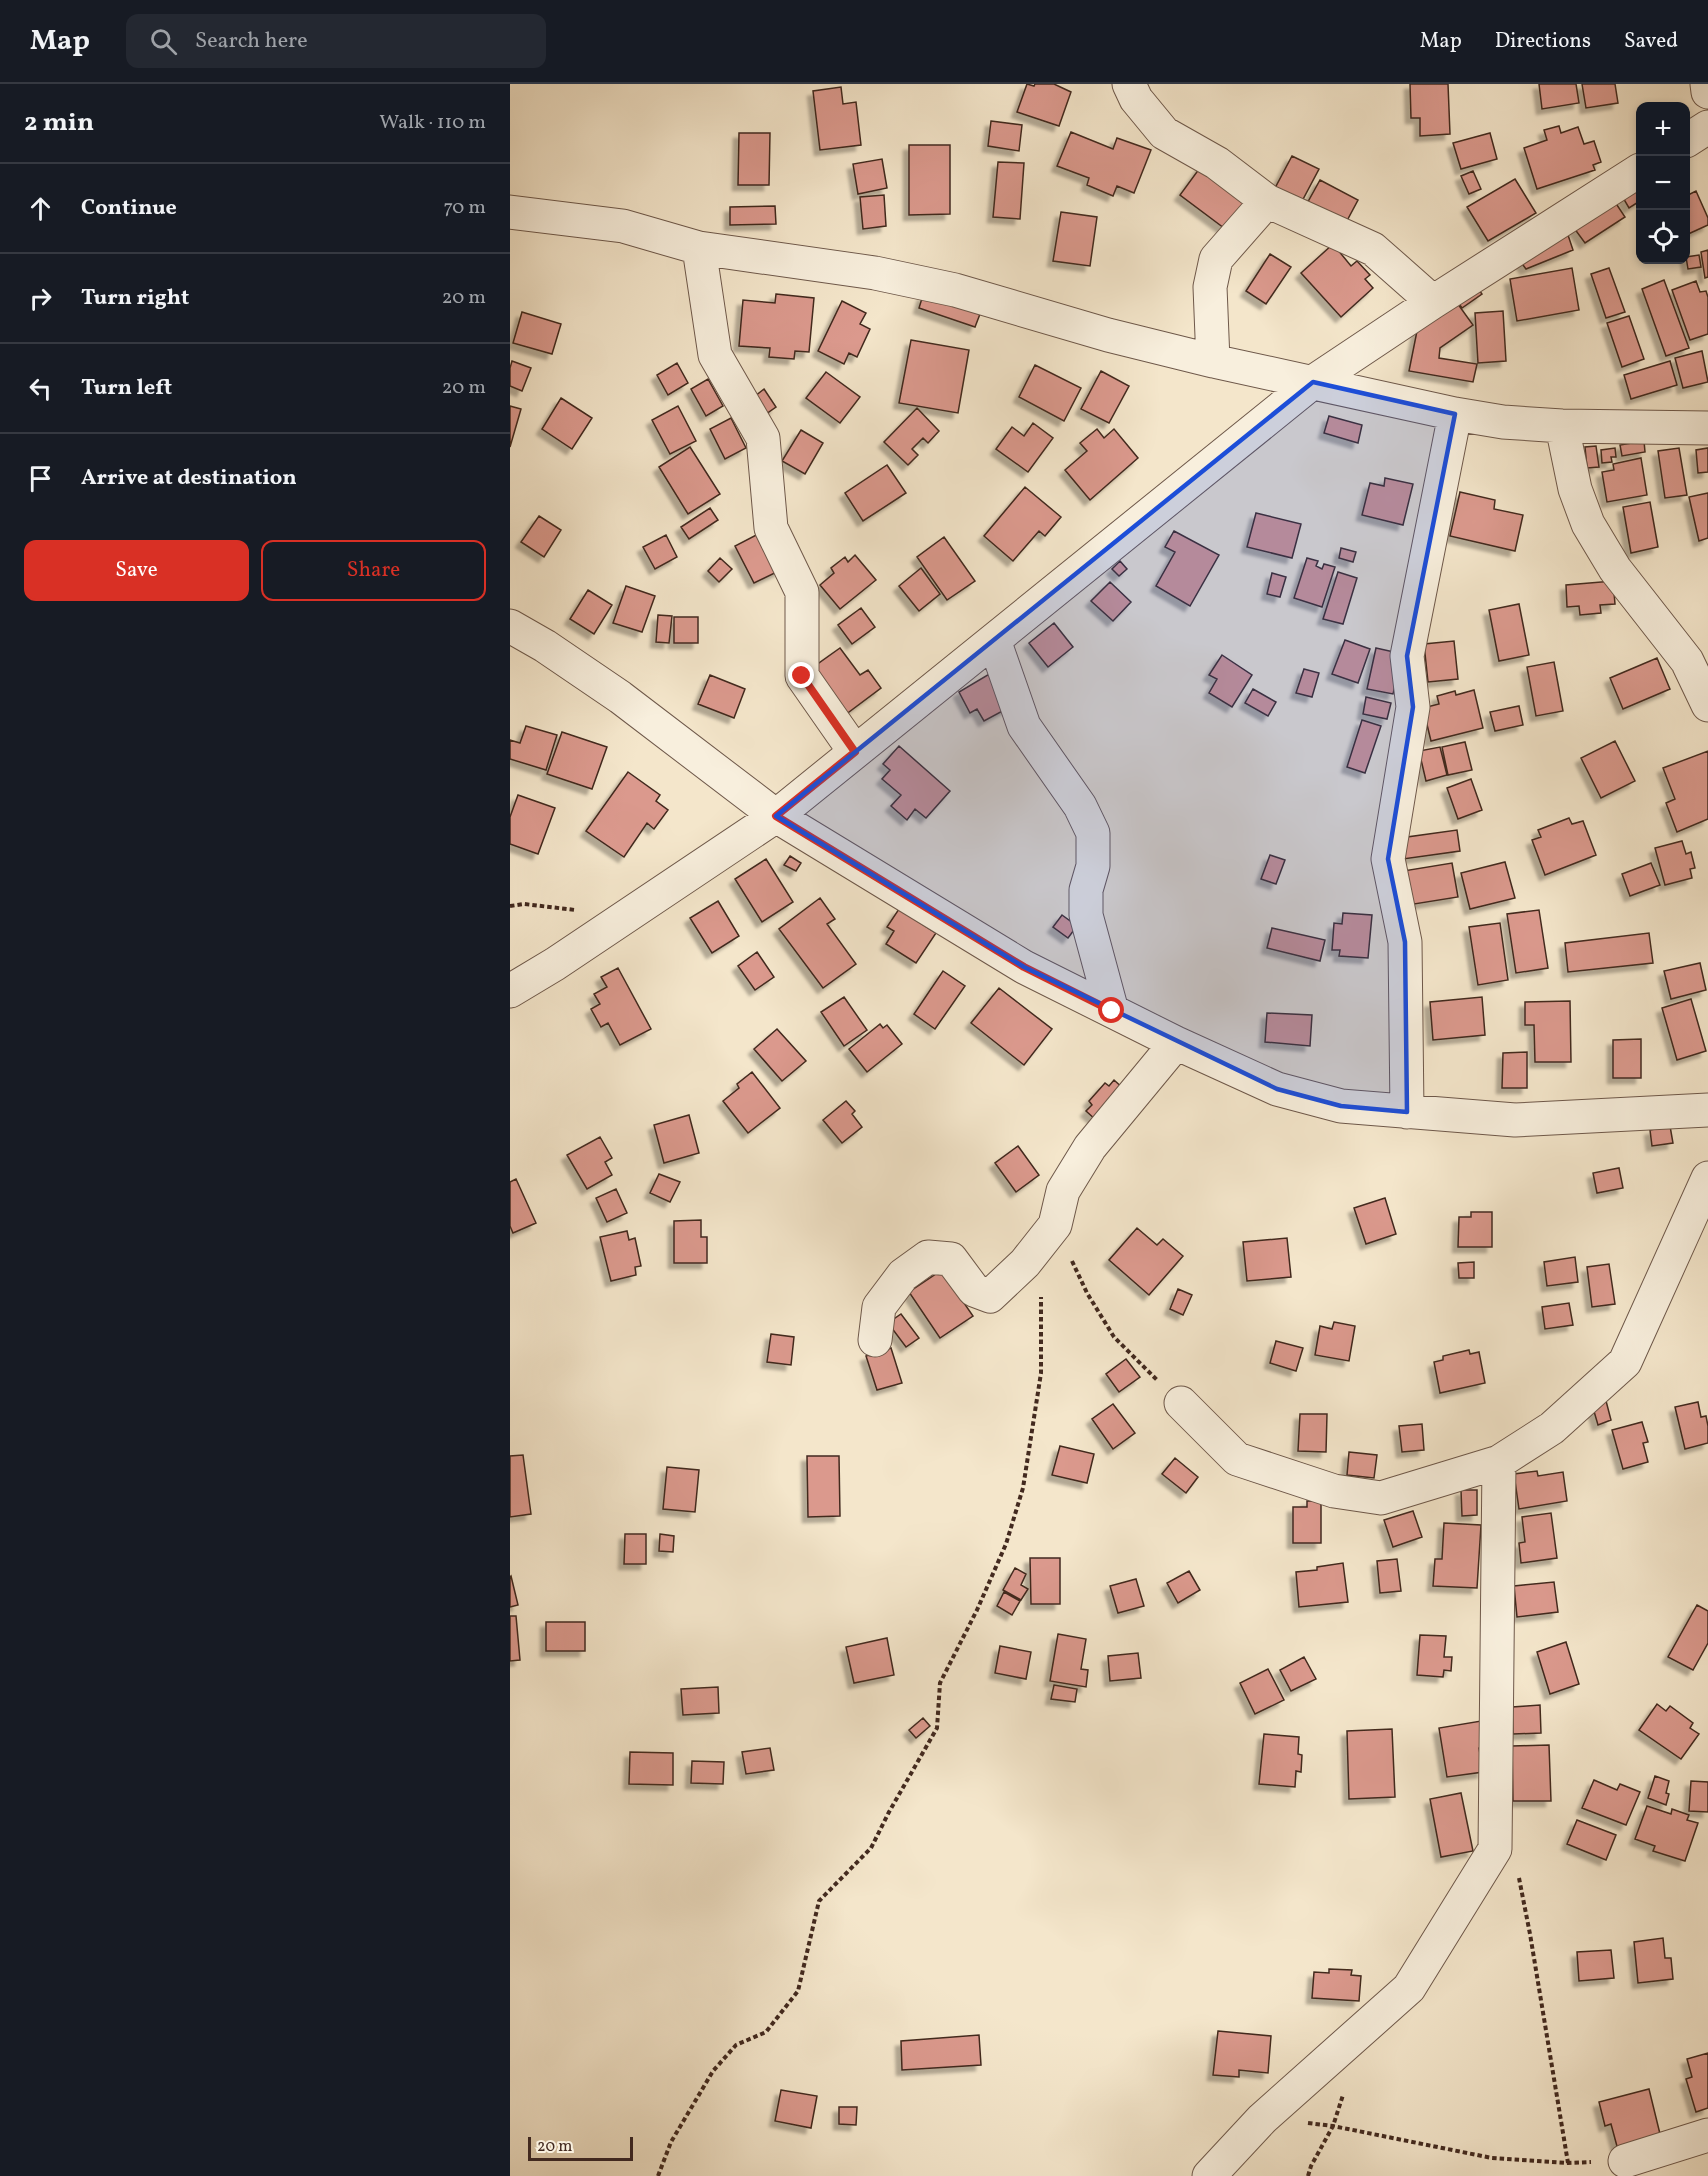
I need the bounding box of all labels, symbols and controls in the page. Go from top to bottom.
search box [126,14,546,68]
text: Map [30,22,90,61]
icon: search [147,25,180,58]
text: Search here [195,26,308,57]
text: Map [1420,27,1462,56]
text: Directions [1495,27,1591,56]
text: Saved [1624,27,1678,56]
map controls [1636,102,1690,264]
button: + [1636,102,1690,156]
text: 2 min [24,105,94,141]
text: Walk · 110 m [379,109,486,137]
button: − [1636,156,1690,210]
icon: ahead [24,192,57,225]
text: Continue [81,193,177,224]
text: 70 m [443,194,486,222]
button: locate [1636,210,1690,264]
icon: right [24,282,57,315]
text: Turn right [81,283,189,314]
text: 20 m [442,284,486,312]
icon: left [24,372,57,405]
text: Turn left [81,373,172,404]
text: 20 m [442,374,486,402]
icon: arrive [24,462,57,495]
text: Arrive at destination [81,463,297,494]
button: Save [24,540,249,601]
button: Share [261,540,486,601]
route end [788,662,814,688]
route start [1098,997,1124,1023]
scale bar [528,2134,633,2162]
text: 20 m [537,2136,572,2158]

